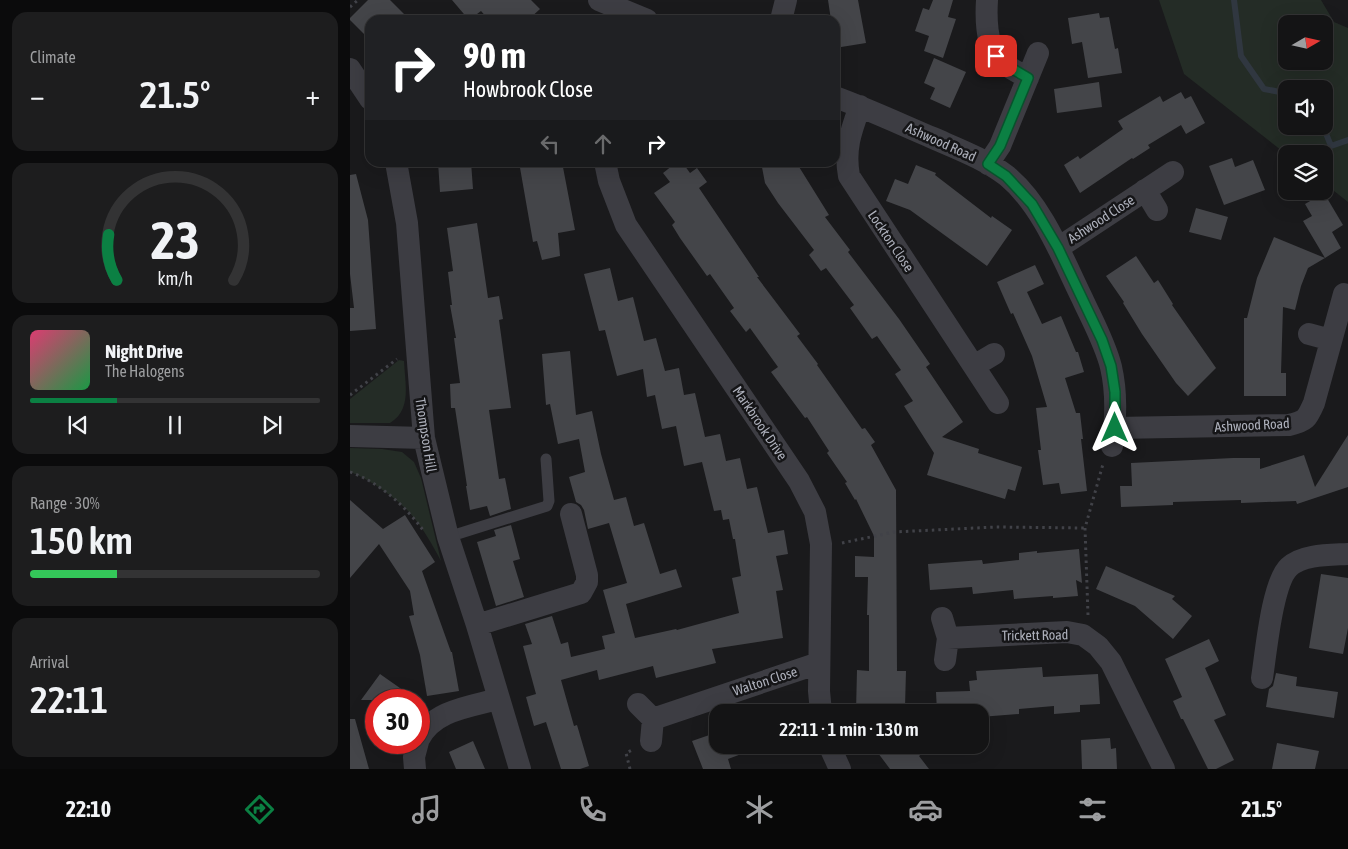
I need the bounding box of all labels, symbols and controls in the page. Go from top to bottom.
north arrow [1278,15,1332,70]
map controls [1278,15,1333,200]
icon: right [380,35,445,100]
text: 90 m [463,35,526,75]
pin [975,35,1017,77]
icon: arrive [982,42,1010,70]
text: Climate [30,48,76,66]
text: 21.5° [140,73,210,116]
text: Howbrook Close [463,76,593,102]
text: − [30,79,45,111]
text: + [305,79,320,111]
button: sound [1278,80,1333,135]
street label: Ashwood Road [903,119,979,165]
icon: left [536,130,564,158]
icon: ahead [589,130,617,158]
icon: right [642,130,670,158]
button: layers [1278,145,1333,200]
street label: Ashwood Close [1065,192,1137,246]
street label: Lockton Close [865,207,917,275]
text: 23 [151,210,199,270]
text: km/h [157,268,193,289]
text: Night Drive [105,340,183,362]
text: The Halogens [105,362,185,380]
street label: Markbrook Drive [730,383,790,463]
street label: Thompson Hill [412,397,440,474]
position arrow [1088,401,1140,453]
icon: previous [64,411,92,439]
icon: pause [161,411,189,439]
icon: next [258,411,286,439]
street label: Ashwood Road [1214,415,1290,435]
text: Range · 30% [30,494,100,512]
text: 150 km [30,519,133,562]
street label: Trickett Road [1001,626,1069,644]
text: Arrival [30,653,69,671]
street label: Walton Close [731,663,799,699]
text: 22:11 [30,678,108,721]
speed limit sign: 30 [365,689,430,754]
text: 22:11 · 1 min · 130 m [779,718,919,740]
icon: directions [242,792,277,827]
icon: music [409,792,444,827]
icon: phone [575,792,610,827]
icon: climate [742,792,777,827]
icon: car [908,792,943,827]
icon: filters [1075,792,1110,827]
text: 22:10 [66,796,111,822]
text: 21.5° [1241,796,1282,822]

